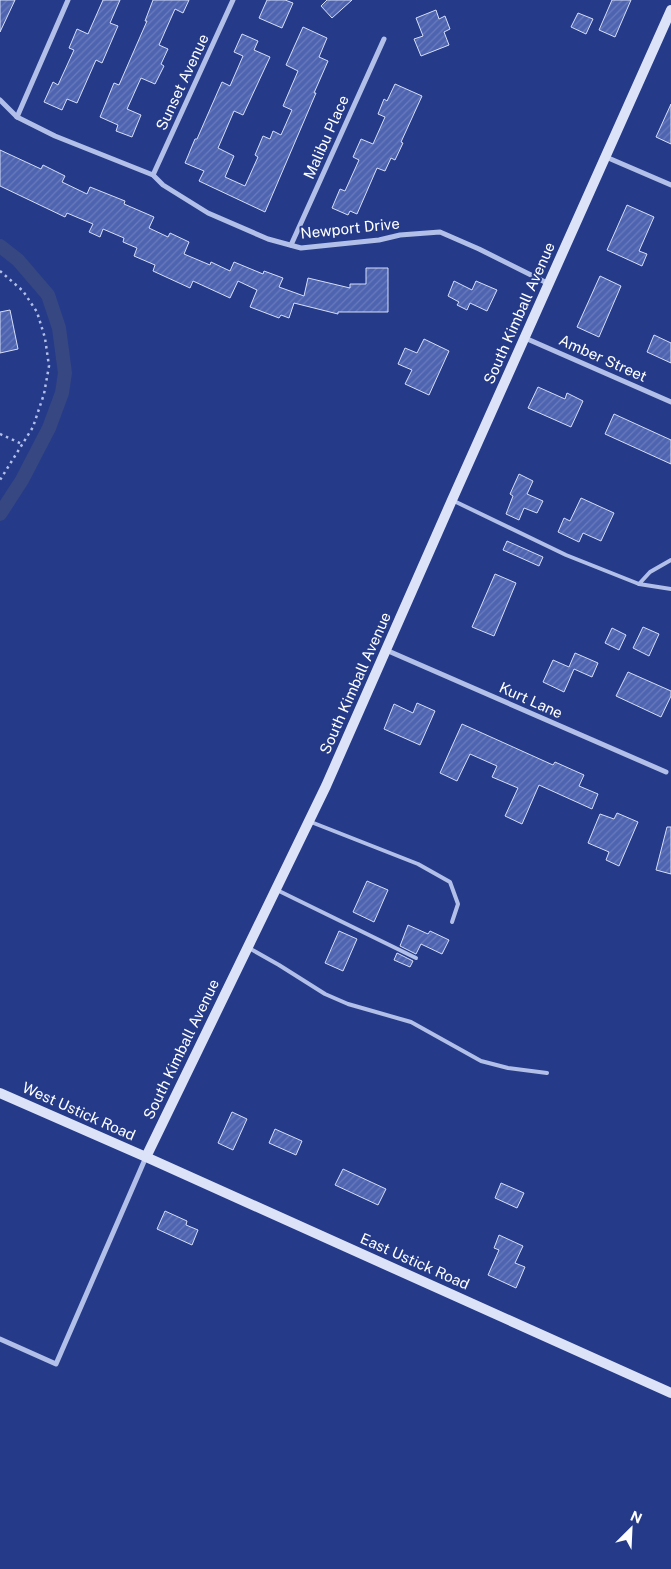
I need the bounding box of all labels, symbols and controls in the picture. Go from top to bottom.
street label: Sunset Avenue [152,31,212,133]
street label: Malibu Place [300,92,352,182]
street label: Newport Drive [300,214,400,242]
street label: South Kimball Avenue [480,239,558,387]
street label: Amber Street [556,331,650,385]
street label: South Kimball Avenue [316,609,394,757]
street label: Kurt Lane [497,678,565,722]
street label: South Kimball Avenue [140,976,222,1122]
street label: West Ustick Road [20,1078,138,1144]
street label: East Ustick Road [358,1229,472,1293]
north arrow [606,1504,656,1554]
text: N [628,1508,645,1527]

